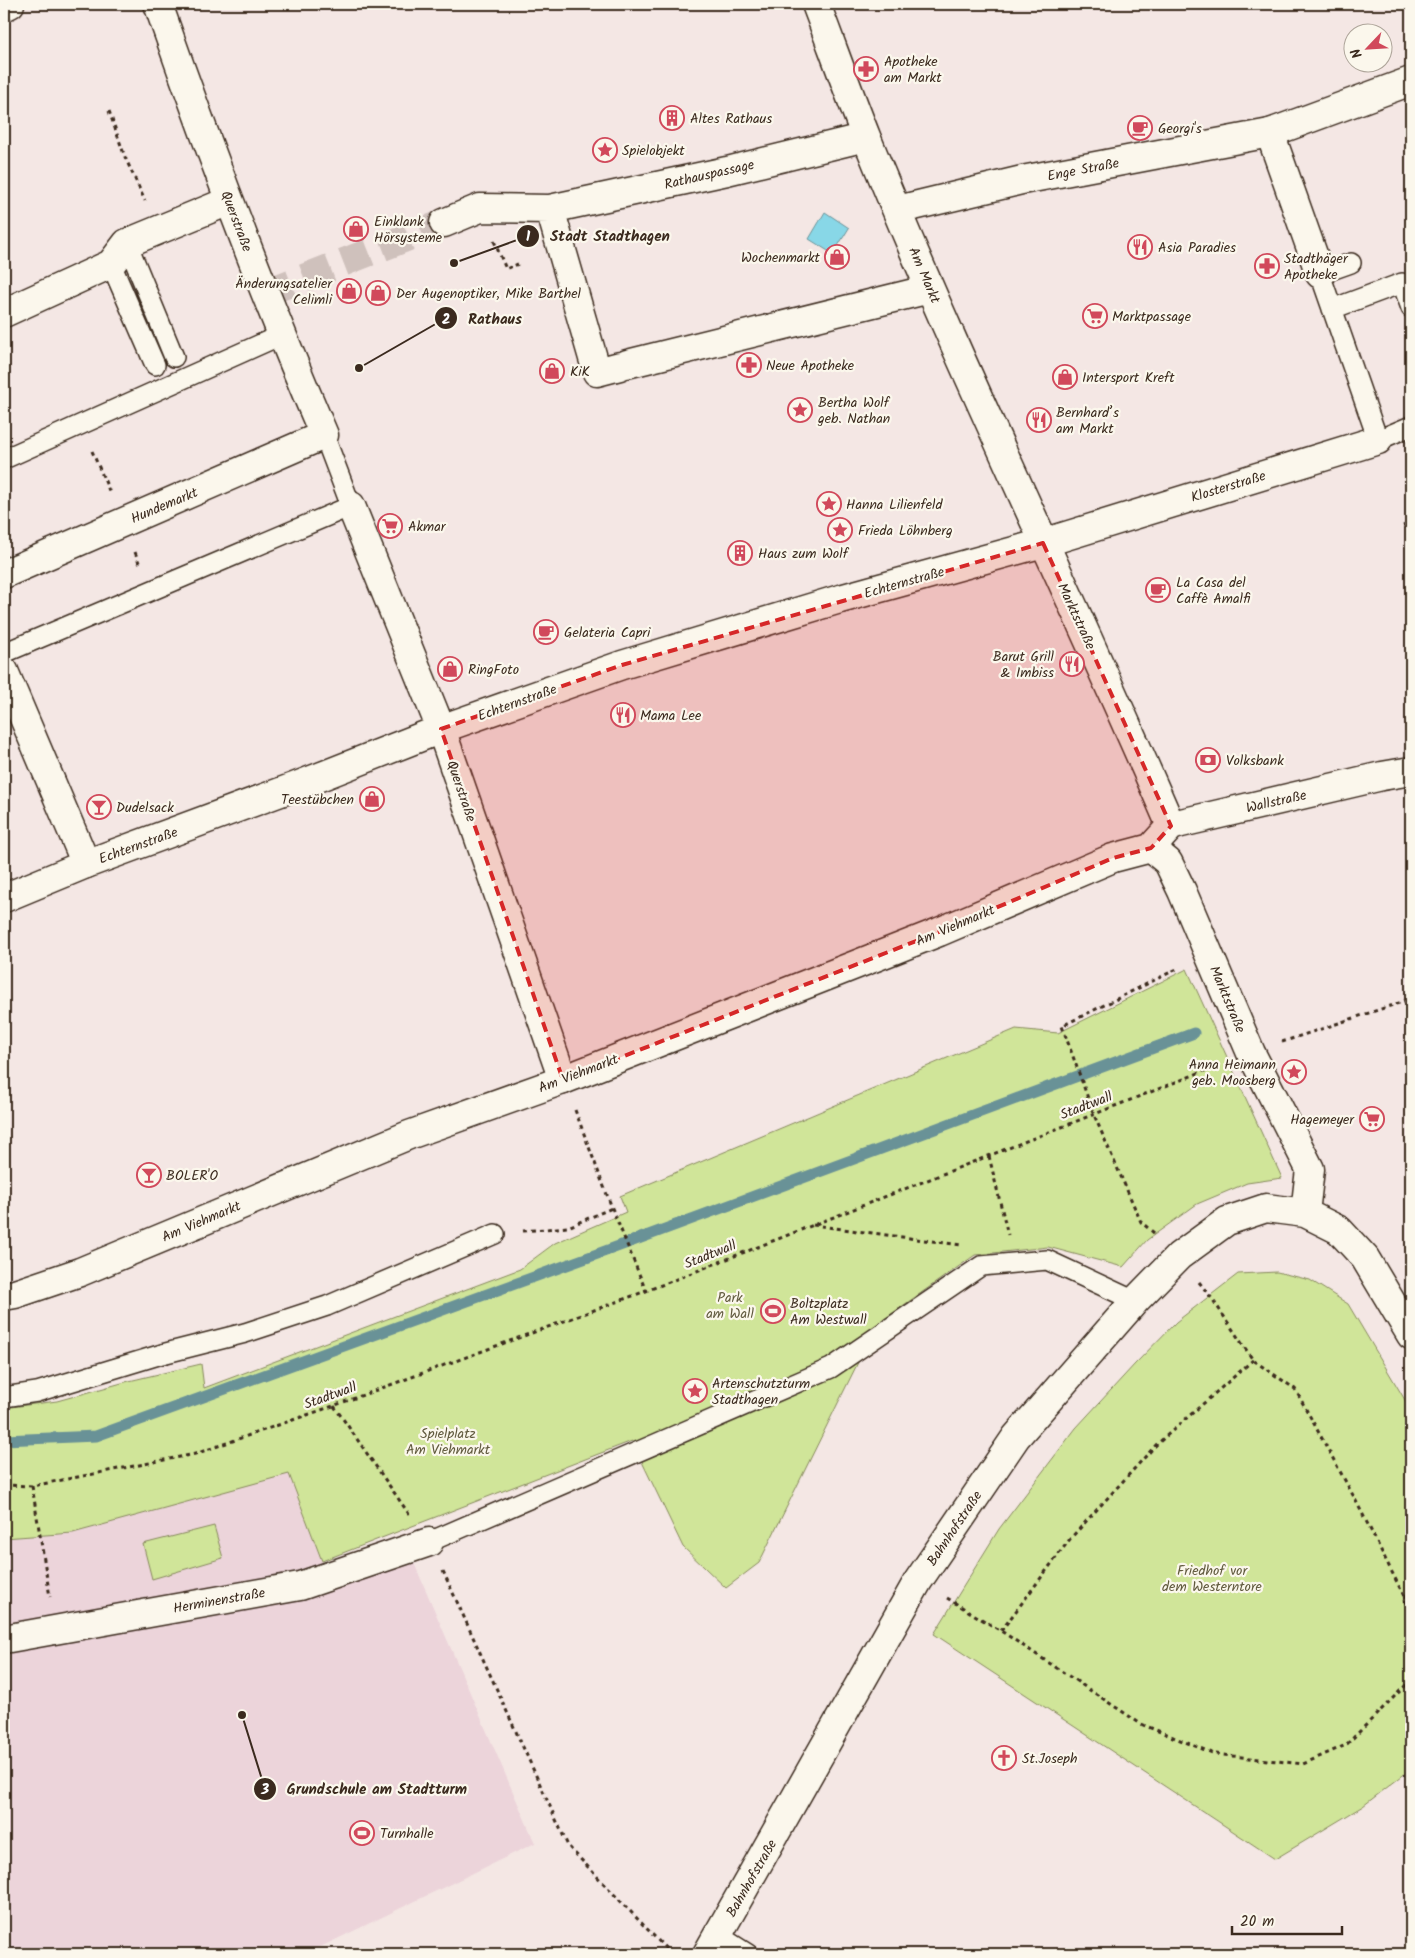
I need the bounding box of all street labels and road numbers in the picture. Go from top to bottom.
street label: Enge Straße [1045,152,1122,188]
street label: Rathauspassage [662,154,757,196]
street label: Querstraße [214,188,258,256]
street label: Am Markt [902,244,946,308]
street label: Klosterstraße [1188,465,1269,509]
street label: Hundemarkt [127,482,202,530]
street label: Echternstraße [861,561,948,605]
street label: Marktstraße [1051,579,1101,654]
street label: Echternstraße [475,678,561,727]
street label: Querstraße [440,758,482,826]
street label: Wallstraße [1244,784,1309,820]
street label: Echternstraße [96,821,182,870]
street label: Am Viehmarkt [912,899,999,952]
street label: Marktstraße [1203,962,1251,1037]
street label: Am Viehmarkt [535,1048,622,1099]
street label: Stadtwall [1057,1086,1116,1126]
street label: Am Viehmarkt [158,1195,245,1248]
street label: Stadtwall [681,1234,740,1275]
street label: Stadtwall [301,1376,360,1416]
street label: Bahnhofstraße [921,1486,989,1571]
street label: Herminenstraße [171,1582,268,1620]
street label: Bahnhofstraße [721,1835,783,1922]

